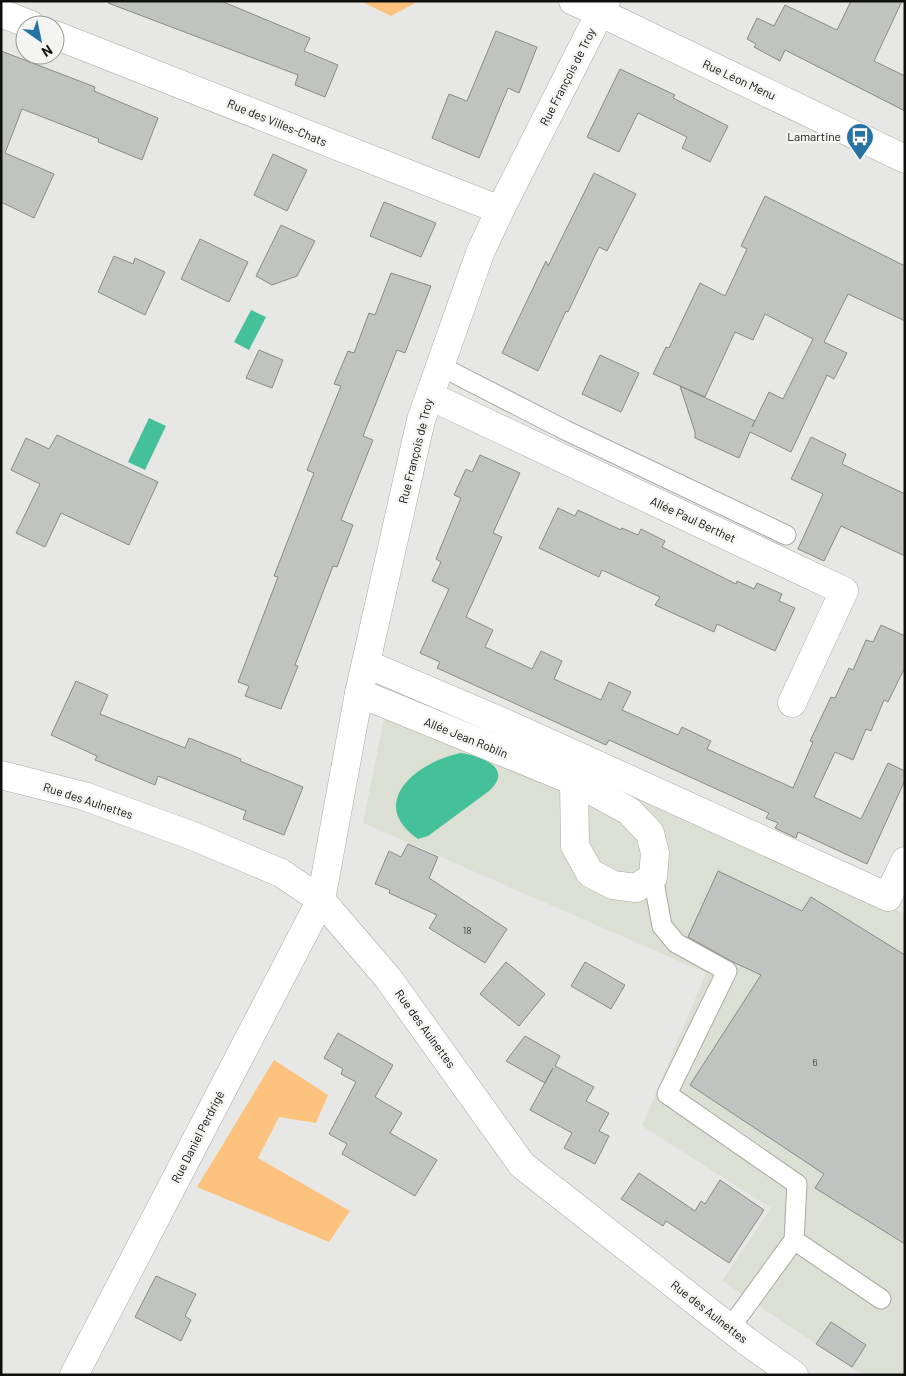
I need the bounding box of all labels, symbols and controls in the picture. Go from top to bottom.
north arrow [15,15,65,65]
street label: Rue François de Troy [536,25,598,128]
text: N [39,42,56,61]
street label: Rue Léon Menu [701,56,778,102]
street label: Rue des Villes-Chats [226,96,329,149]
bus stop icon: Lamartine [845,122,875,161]
place label: Lamartine [787,129,841,143]
street label: Rue François de Troy [395,396,435,505]
street label: Allée Paul Berthet [648,493,738,545]
street label: Allée Jean Roblin [423,714,510,760]
street label: Rue des Aulnettes [42,779,135,821]
house number: 18 [463,924,471,936]
street label: Rue des Aulnettes [393,987,459,1070]
house number: 6 [812,1056,818,1068]
street label: Rue Daniel Perdrigé [168,1088,226,1185]
street label: Rue des Aulnettes [669,1277,751,1346]

